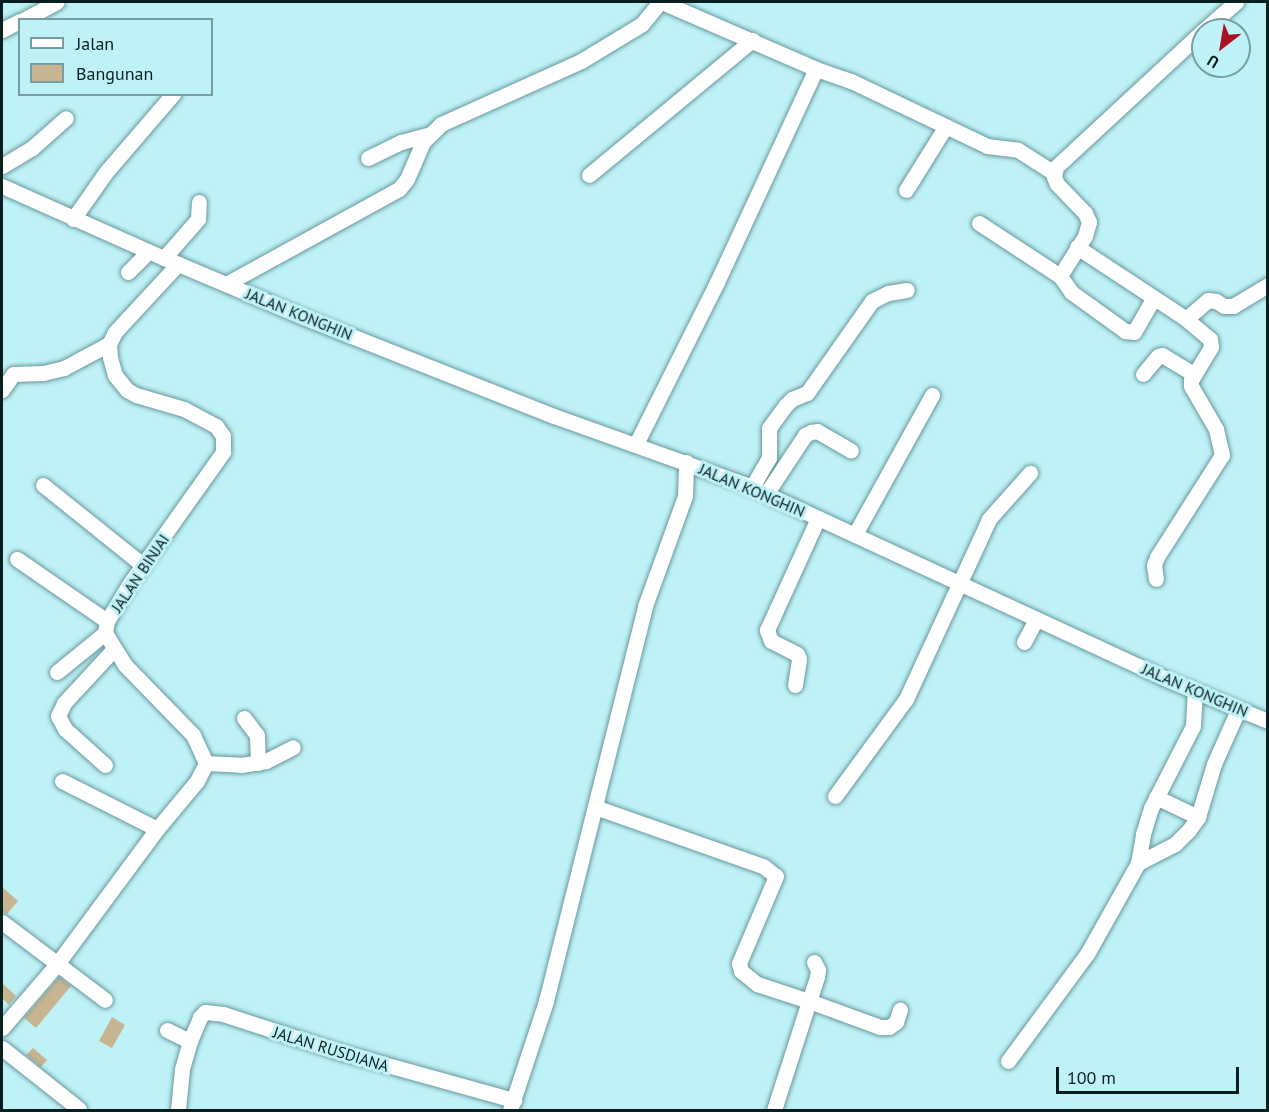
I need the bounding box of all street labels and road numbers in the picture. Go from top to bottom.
street label: JALAN KONGHIN [243,284,355,344]
street label: JALAN KONGHIN [696,459,808,521]
street label: JALAN BINJAI [107,530,173,616]
street label: JALAN KONGHIN [1139,659,1251,721]
street label: JALAN RUSDIANA [271,1022,391,1076]

